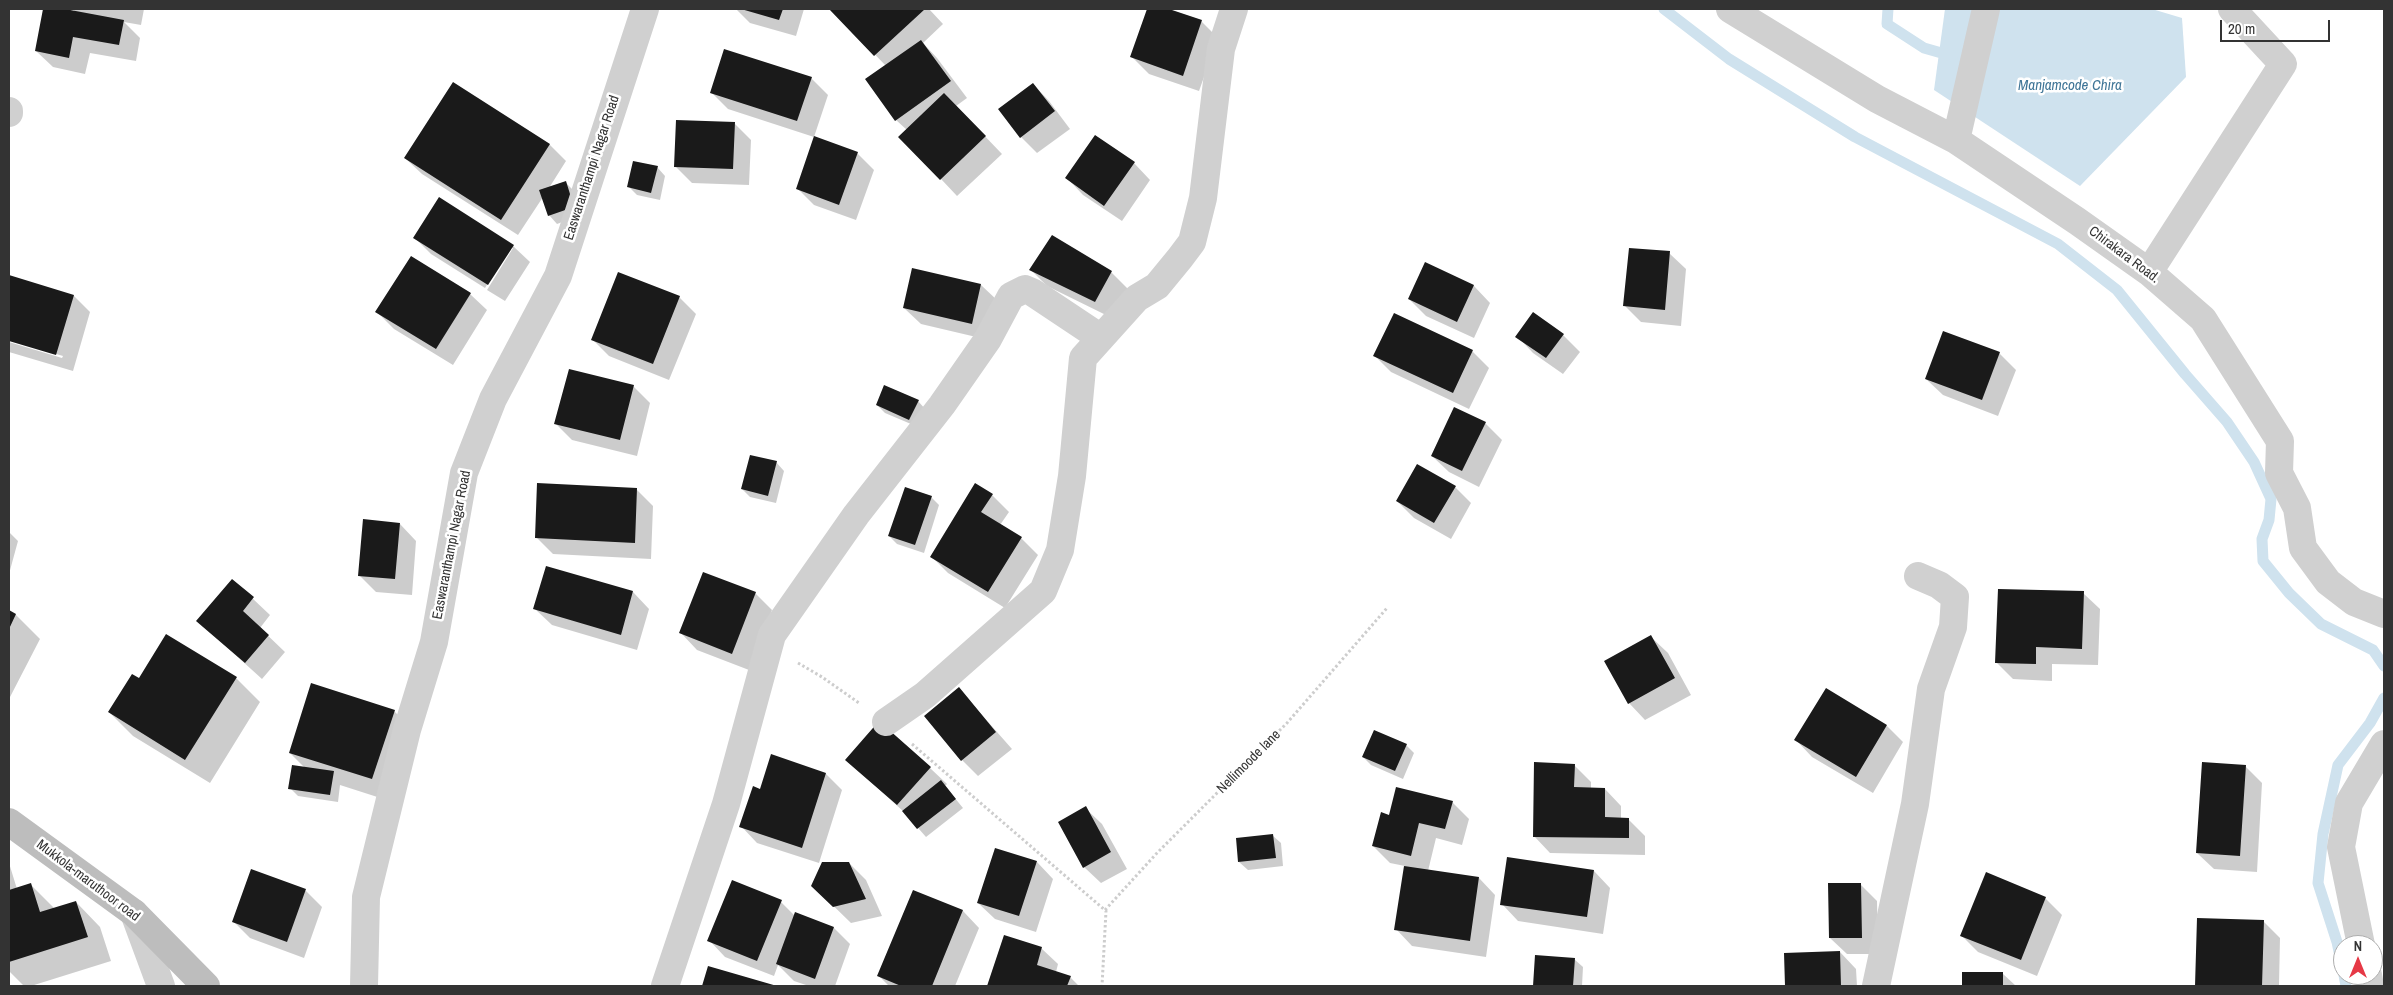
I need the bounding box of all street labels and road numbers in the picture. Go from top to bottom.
street label: Easwaranthampi Nagar Road [561,93,623,243]
street label: Chirakara Road. [2085,223,2163,287]
street label: Easwaranthampi Nagar Road [429,469,475,621]
street label: Nellimoode lane [1214,727,1284,797]
street label: Mukkola-maruthoor road [33,837,143,925]

